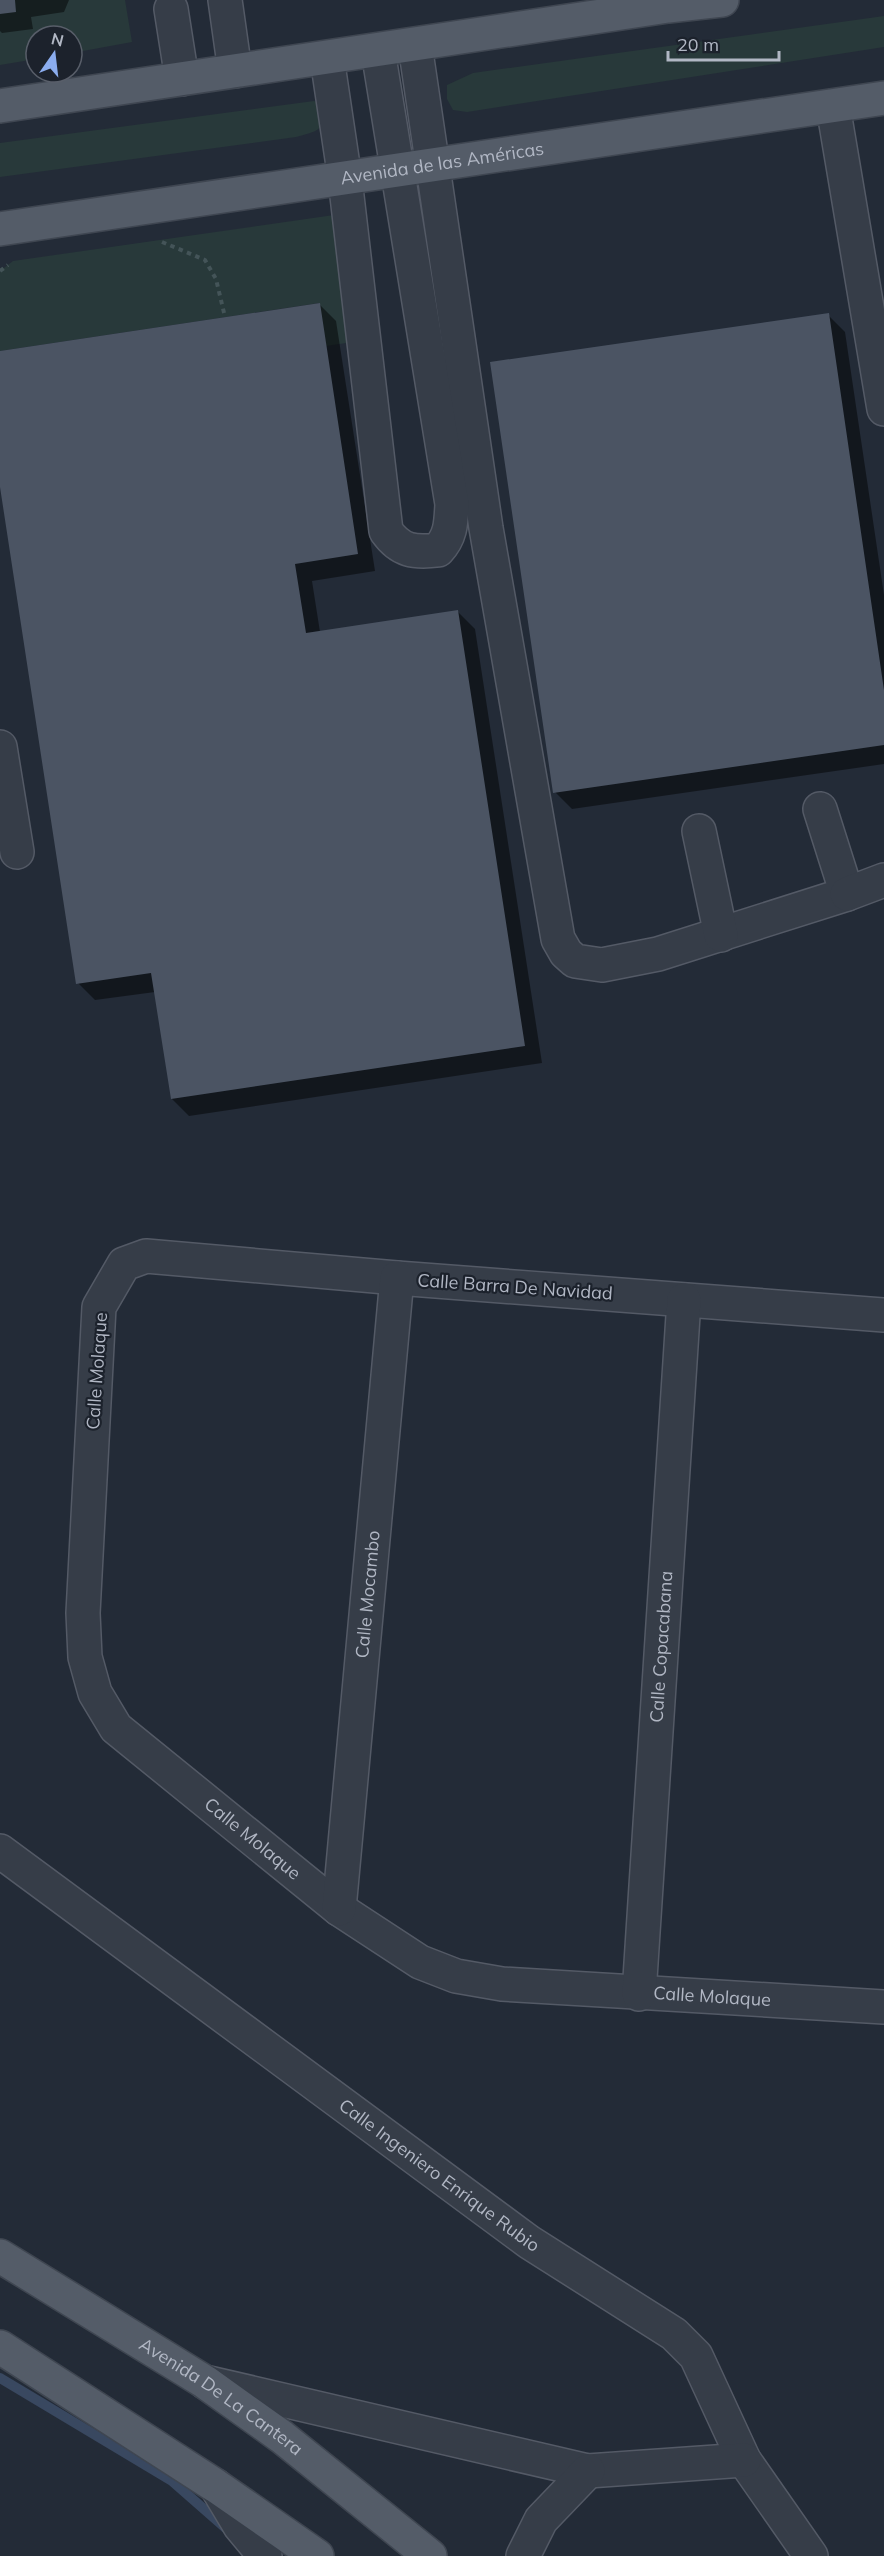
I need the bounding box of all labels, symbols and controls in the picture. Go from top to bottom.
north arrow [24,24,84,84]
scale bar [668,24,779,62]
text: N [49,28,66,51]
text: 20 m [677,33,719,56]
street label: Avenida de las Américas [339,137,546,189]
street label: Calle Barra De Navidad [417,1268,613,1305]
street label: Calle Molaque [81,1311,112,1430]
street label: Calle Mocambo [350,1529,385,1659]
street label: Calle Copacabana [645,1570,677,1723]
street label: Calle Molaque [200,1792,306,1884]
street label: Calle Molaque [653,1981,772,2011]
street label: Calle Ingeniero Enrique Rubio [334,2093,544,2257]
street label: Avenida De La Cantera [135,2332,308,2460]

